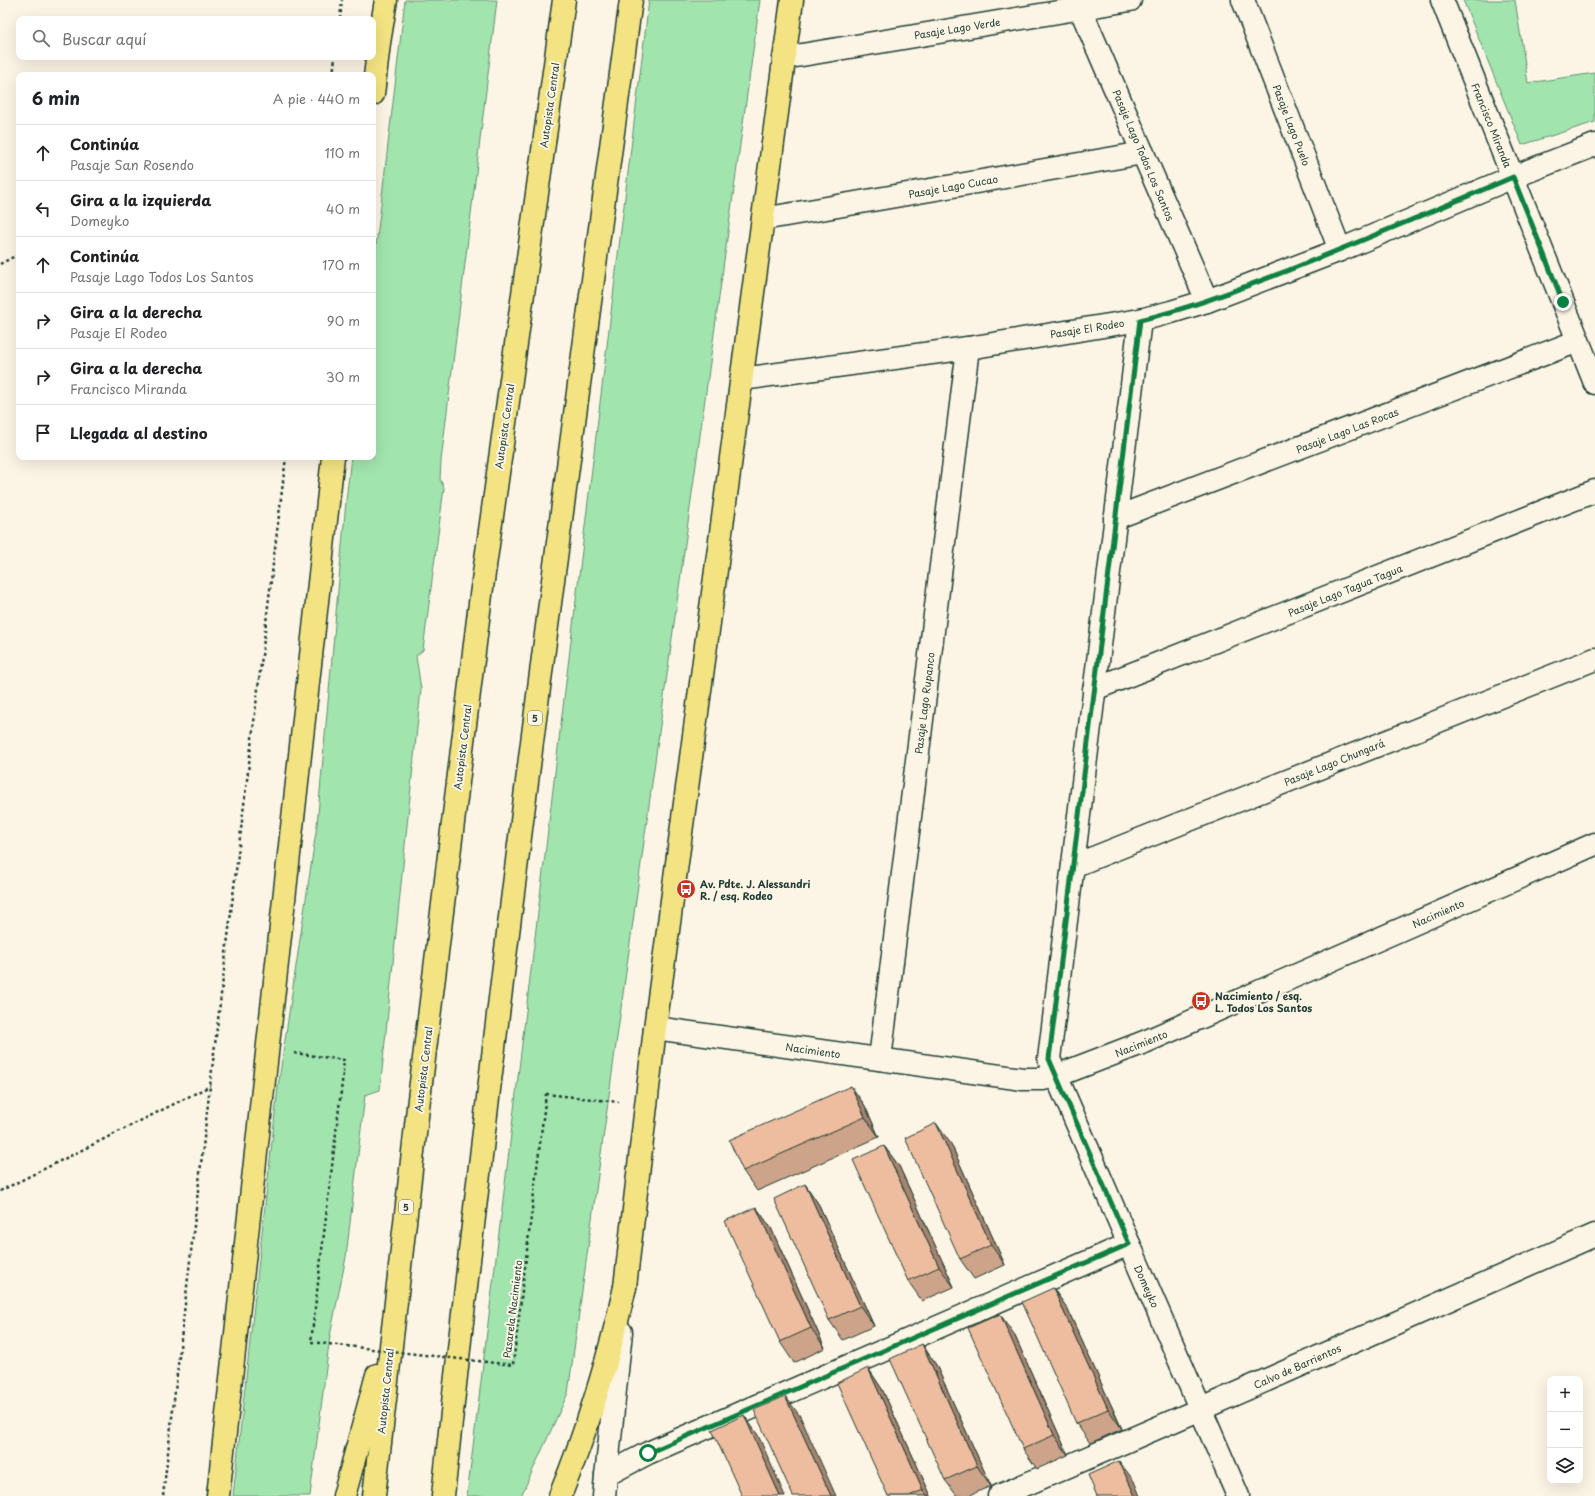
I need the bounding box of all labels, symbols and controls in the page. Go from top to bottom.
street label: Pasaje Lago Verde [913,14,1001,42]
search box [16,16,376,60]
icon: search [30,27,52,49]
text: Buscar aquí [62,27,146,50]
street label: Autopista Central [536,61,562,149]
street label: Francisco Miranda [1468,80,1516,170]
street label: Pasaje Lago Puelo [1270,82,1315,168]
text: 6 min [32,85,80,111]
street label: Pasaje Lago Todos Los Santos [1110,87,1179,223]
text: A pie · 440 m [273,89,360,108]
text: Continúa [70,132,139,155]
icon: ahead [32,142,54,164]
text: 110 m [325,143,360,162]
text: Pasaje San Rosendo [70,155,194,174]
street label: Pasaje Lago Cucao [907,171,999,201]
text: Gira a la izquierda [70,188,211,211]
icon: left [32,198,54,220]
text: 40 m [326,199,360,218]
text: Domeyko [70,211,129,230]
text: Continúa [70,244,139,267]
icon: ahead [32,254,54,276]
text: 170 m [322,255,360,274]
text: Pasaje Lago Todos Los Santos [70,267,253,286]
route end [1554,293,1572,311]
text: Gira a la derecha [70,300,202,323]
icon: right [32,310,54,332]
text: 90 m [327,311,360,330]
street label: Pasaje El Rodeo [1049,315,1126,341]
text: Pasaje El Rodeo [70,323,167,342]
text: Gira a la derecha [70,356,202,379]
icon: right [32,366,54,388]
text: 30 m [326,367,360,386]
text: Francisco Miranda [70,379,187,398]
street label: Autopista Central [491,382,517,470]
street label: Pasaje Lago Las Rocas [1294,403,1401,456]
text: Llegada al destino [70,421,208,444]
icon: arrive [32,422,54,444]
street label: Pasaje Lago Tagua Tagua [1285,560,1405,620]
street label: Pasaje Lago Rupanco [910,651,938,755]
street label: Autopista Central [449,703,475,791]
road number: 5 [528,711,542,725]
street label: Pasaje Lago Chungará [1281,735,1387,789]
place label: Av. Pdte. J. Alessandri R. / esq. Rodeo [700,876,811,903]
bus stop icon: Av. Pdte. J. Alessandri R. / esq. Rodeo [675,878,697,900]
street label: Nacimiento [1410,895,1467,931]
place label: Nacimiento / esq. L. Todos Los Santos [1215,988,1312,1015]
bus stop icon: Nacimiento / esq. L. Todos Los Santos [1190,990,1212,1012]
street label: Autopista Central [410,1025,436,1113]
street label: Nacimiento [1113,1026,1170,1060]
street label: Nacimiento [785,1039,842,1061]
road number: 5 [399,1200,413,1214]
street label: Pasarela Nacimiento [499,1259,526,1359]
street label: Domeyko [1131,1262,1163,1310]
street label: Calvo de Barrientos [1251,1340,1343,1392]
street label: Autopista Central [373,1347,397,1434]
map controls [1547,1376,1583,1484]
button: + [1547,1376,1583,1412]
button: − [1547,1412,1583,1448]
route start [639,1444,657,1462]
button: layers [1547,1448,1583,1484]

